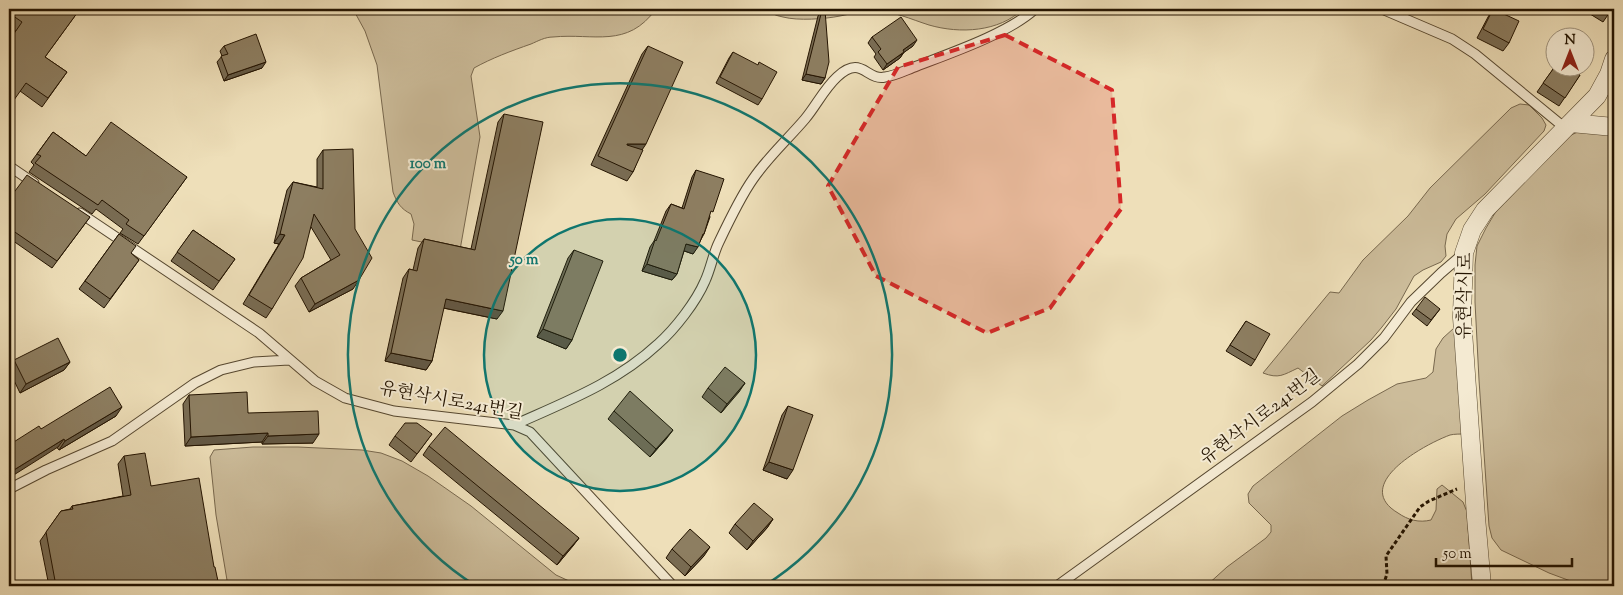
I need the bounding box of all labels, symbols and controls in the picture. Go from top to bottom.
north arrow [1546,28,1596,78]
text: N [1564,31,1576,51]
text: 100 m [410,154,447,175]
text: 50 m [509,250,539,271]
street label: 유현삭시로 [1452,252,1480,340]
centre of rings [611,346,629,364]
street label: 유현삭시로241번길 [1195,364,1327,472]
street label: 유현삭시로241번길 [377,377,525,427]
scale bar [1436,535,1572,567]
text: 50 m [1442,544,1472,565]

